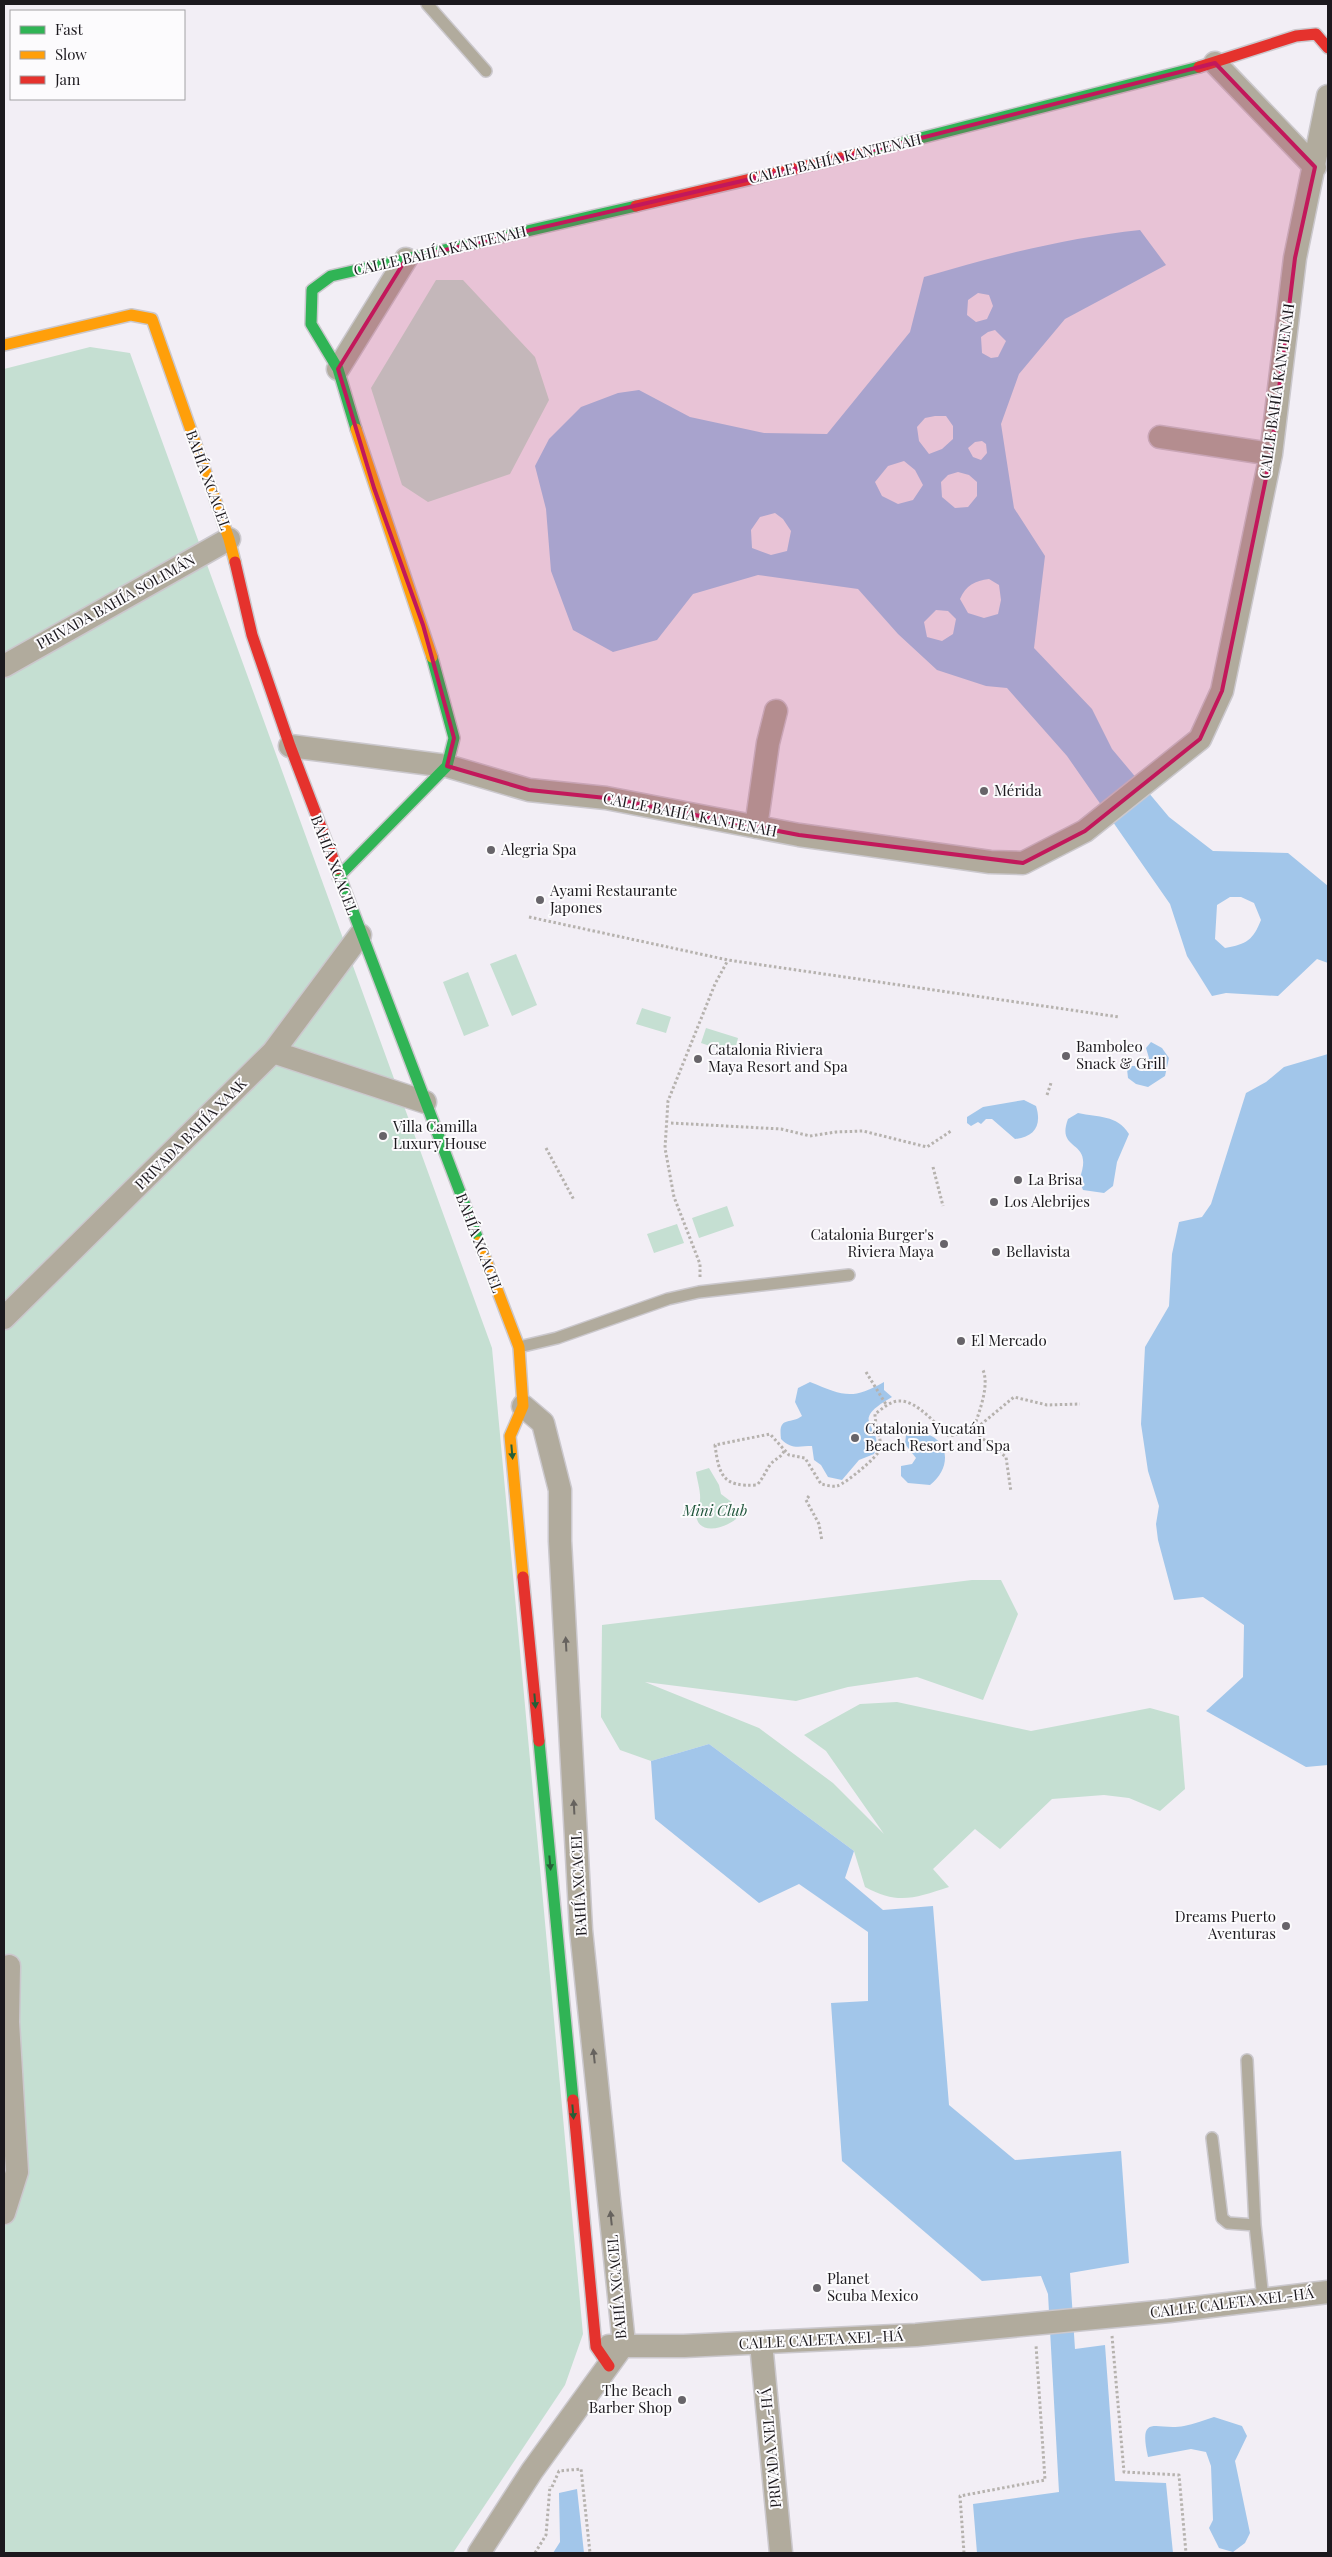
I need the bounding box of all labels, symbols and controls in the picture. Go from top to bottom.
legend [10,10,185,100]
text: Fast [55,19,84,39]
text: Slow [55,44,87,64]
text: Jam [54,69,81,89]
street label: CALLE BAHÍA KANTENAH [746,128,923,188]
street label: CALLE BAHÍA KANTENAH [351,220,528,280]
street label: CALLE BAHÍA KANTENAH [1254,302,1298,480]
street label: BAHÍA XCACEL [182,427,236,532]
street label: PRIVADA BAHÍA SOLIMÁN [32,549,199,653]
place label: Mérida [994,780,1042,800]
marker: Mérida [978,785,990,797]
street label: CALLE BAHÍA KANTENAH [601,787,779,841]
street label: BAHÍA XCACEL [307,812,363,917]
place label: Alegria Spa [500,839,577,859]
marker: Alegria Spa [485,844,497,856]
place label: Ayami Restaurante Japones [549,880,677,917]
marker: Ayami Restaurante Japones [534,894,546,906]
place label: Bamboleo Snack & Grill [1076,1036,1166,1073]
place label: Catalonia Riviera Maya Resort and Spa [708,1039,848,1076]
marker: Bamboleo Snack & Grill [1060,1050,1072,1062]
marker: Catalonia Riviera Maya Resort and Spa [692,1053,704,1065]
street label: PRIVADA BAHÍA XAAK [130,1073,251,1194]
place label: Villa Camilla Luxury House [392,1116,487,1153]
marker: Villa Camilla Luxury House [377,1130,389,1142]
place label: La Brisa [1028,1169,1083,1189]
marker: La Brisa [1012,1174,1024,1186]
street label: BAHÍA XCACEL [452,1190,508,1295]
place label: Los Alebrijes [1004,1191,1090,1211]
marker: Los Alebrijes [988,1196,1000,1208]
place label: Catalonia Burger's Riviera Maya [810,1224,935,1261]
marker: Catalonia Burger's Riviera Maya [938,1238,950,1250]
place label: Bellavista [1006,1241,1071,1261]
marker: Bellavista [990,1246,1002,1258]
place label: El Mercado [971,1330,1047,1350]
marker: El Mercado [955,1335,967,1347]
place label: Catalonia Yucatán Beach Resort and Spa [865,1418,1011,1455]
marker: Catalonia Yucatán Beach Resort and Spa [849,1432,861,1444]
one-way arrow [508,1445,516,1461]
park label: Mini Club [682,1500,747,1520]
one-way arrow [561,1636,569,1652]
one-way arrow [531,1694,539,1710]
one-way arrow [570,1798,578,1814]
street label: BAHÍA XCACEL [565,1831,591,1937]
one-way arrow [546,1856,554,1872]
place label: Dreams Puerto Aventuras [1175,1906,1276,1943]
marker: Dreams Puerto Aventuras [1280,1920,1292,1932]
one-way arrow [590,2048,598,2064]
one-way arrow [569,2104,577,2120]
one-way arrow [607,2209,615,2225]
street label: BAHÍA XCACEL [601,2234,631,2340]
place label: Planet Scuba Mexico [827,2268,918,2305]
marker: Planet Scuba Mexico [811,2282,823,2294]
street label: CALLE CALETA XEL-HÁ [1149,2282,1315,2322]
street label: CALLE CALETA XEL-HÁ [738,2325,904,2353]
place label: The Beach Barber Shop [589,2380,672,2417]
street label: PRIVADA XEL-HÁ [755,2387,785,2509]
marker: The Beach Barber Shop [676,2394,688,2406]

